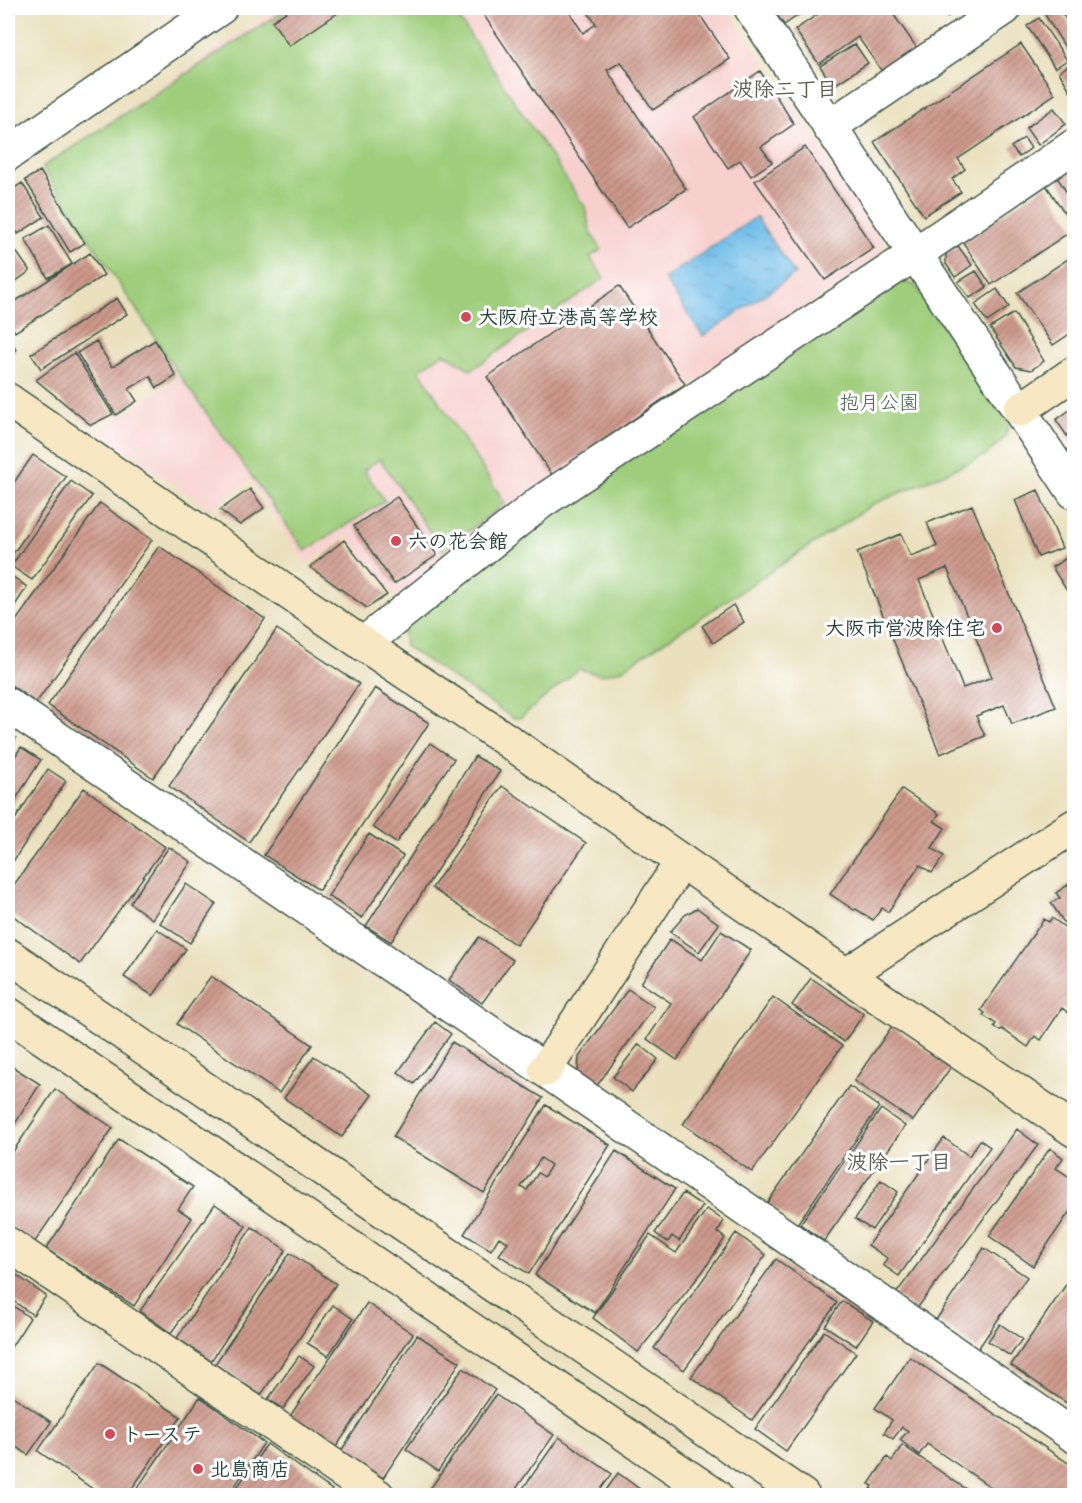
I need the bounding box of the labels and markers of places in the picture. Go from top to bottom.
place label: 大阪府立港高等学校 [478,305,658,332]
marker: 大阪府立港高等学校 [459,310,473,324]
place label: 六の花会館 [408,529,508,556]
marker: 六の花会館 [389,534,403,548]
place label: 大阪市営波除住宅 [825,616,985,643]
marker: 大阪市営波除住宅 [990,621,1004,635]
place label: トーステ [122,1422,202,1449]
marker: トーステ [103,1427,117,1441]
place label: 北島商店 [210,1457,290,1484]
marker: 北島商店 [191,1462,205,1476]

